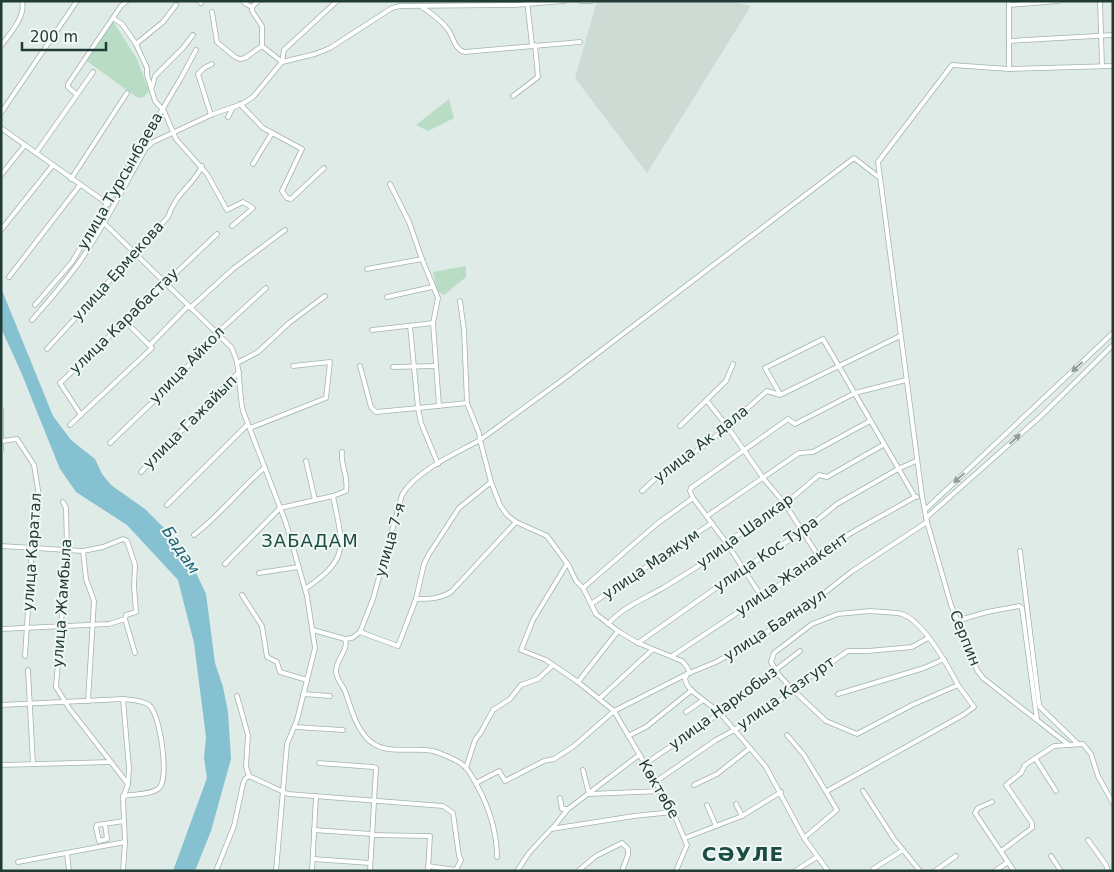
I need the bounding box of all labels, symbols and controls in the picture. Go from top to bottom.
scale bar [22,20,106,52]
text: 200 m [30,28,78,46]
street label: улица Турсынбаева [73,109,167,253]
street label: улица Ермекова [68,217,168,325]
street label: улица Карабастау [66,264,182,378]
street label: улица Айкол [146,323,228,407]
one-way arrow [1072,361,1084,373]
street label: улица Гажайып [140,372,240,472]
street label: улица Ак дала [650,402,752,486]
one-way arrow [1008,433,1020,445]
one-way arrow [953,472,965,484]
street label: улица Шалкар [693,490,797,572]
street label: улица Каратал [19,492,45,612]
street label: улица 7-я [371,501,409,579]
street label: улица Кос Тура [710,512,822,596]
water label: Бадам [158,522,204,578]
street label: улица Маякум [599,525,703,603]
street label: улица Жанакент [732,528,852,620]
district label: ЗАБАДАМ [261,530,359,551]
street label: улица Жамбыла [49,538,75,668]
street label: улица Баянаул [720,585,830,665]
street label: Серпин [946,607,984,669]
street label: улица Казгурт [734,652,839,733]
street label: улица Наркобыз [665,663,781,753]
street label: Көктөбе [635,756,683,822]
district label: СӘУЛЕ [702,842,784,866]

